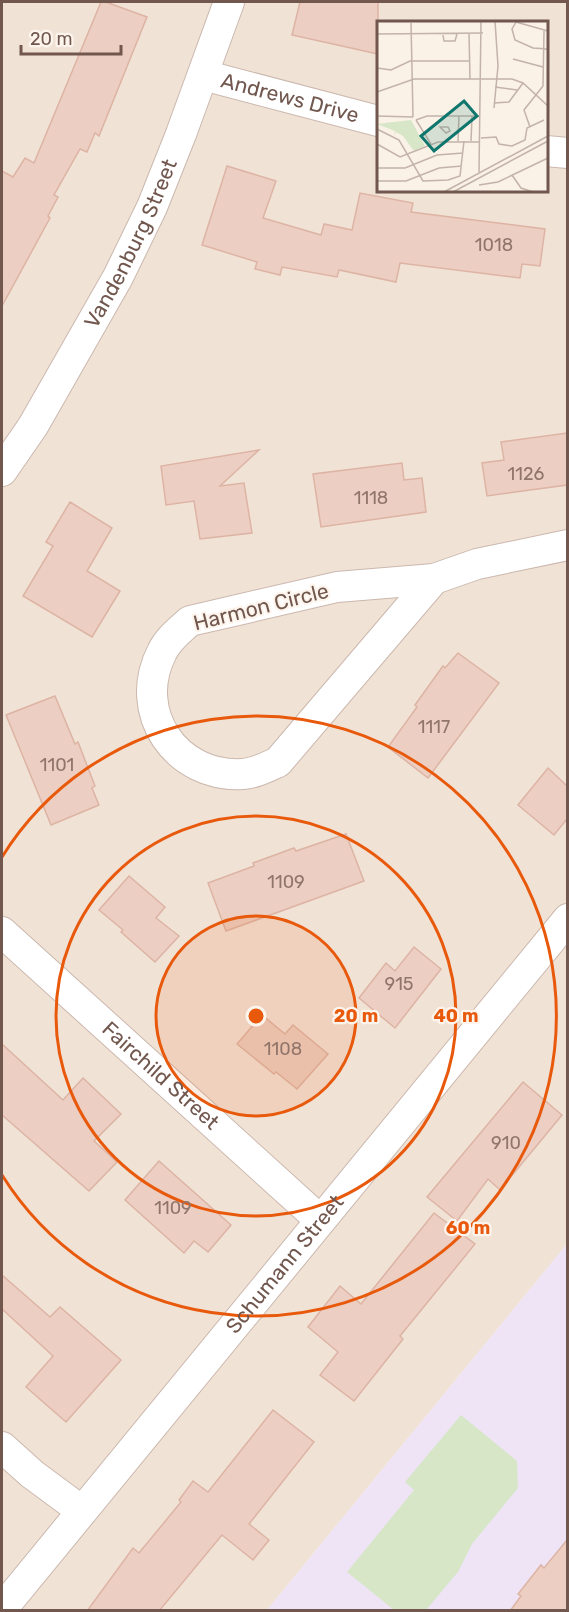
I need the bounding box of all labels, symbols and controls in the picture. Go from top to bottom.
scale bar [21,18,122,56]
inset map [377,21,548,192]
text: 20 m [30,28,72,50]
street label: Andrews Drive [219,67,362,127]
street label: Vandenburg Street [79,155,182,332]
house number: 1018 [475,234,513,256]
house number: 1126 [508,463,545,485]
house number: 1118 [354,487,388,509]
street label: Harmon Circle [191,578,331,635]
house number: 1117 [418,716,450,738]
house number: 1101 [40,754,74,776]
house number: 1109 [267,871,305,893]
house number: 915 [384,973,414,995]
text: 20 m [334,1005,378,1027]
text: 40 m [434,1005,478,1027]
centre of rings [246,1006,266,1026]
street label: Fairchild Street [97,1016,225,1135]
house number: 1108 [264,1038,302,1060]
house number: 910 [491,1132,521,1154]
street label: Schumann Street [220,1190,349,1338]
house number: 1109 [154,1197,192,1219]
text: 60 m [446,1217,490,1239]

